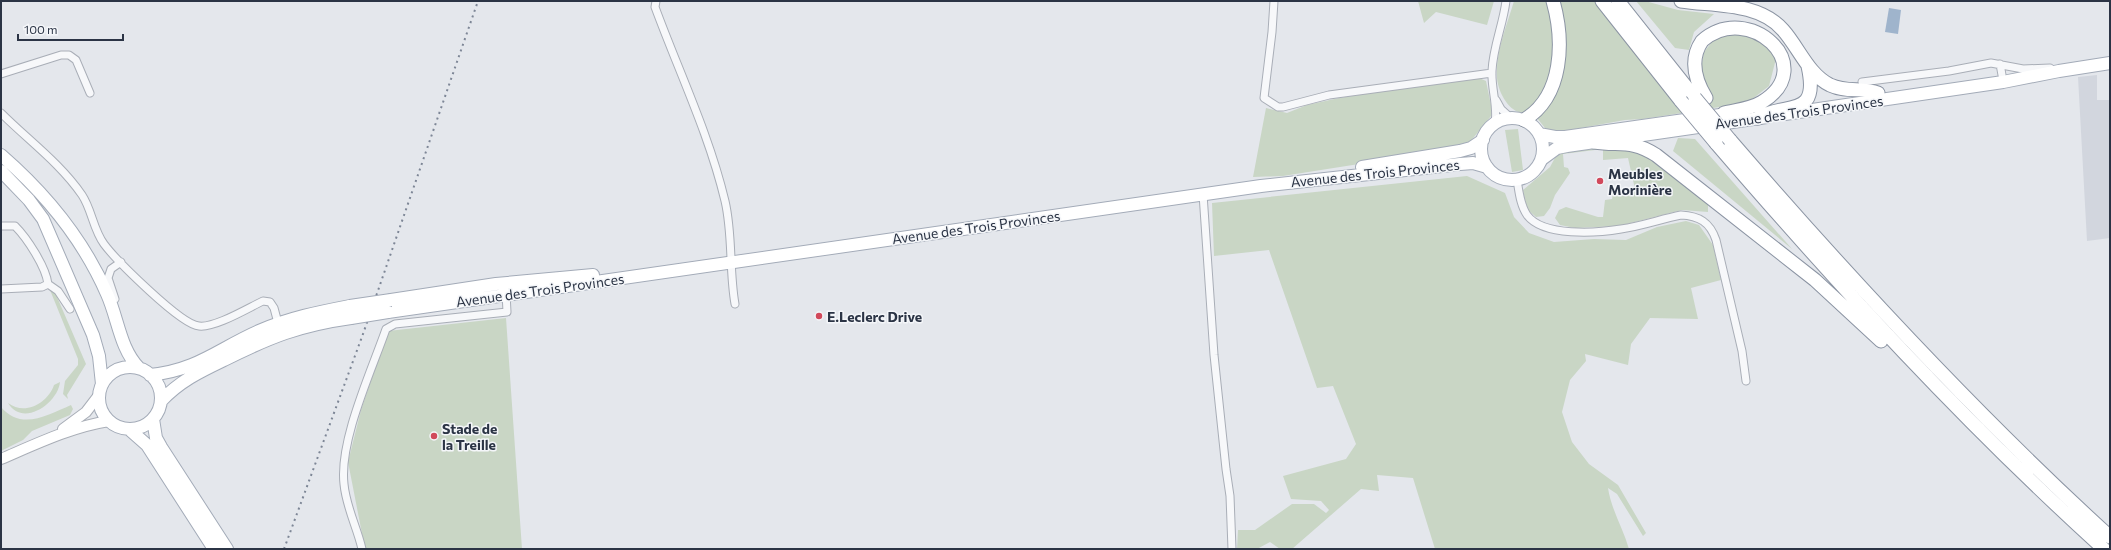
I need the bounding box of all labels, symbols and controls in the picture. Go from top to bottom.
scale bar [18,16,123,42]
text: 100 m [24,22,58,36]
street label: Avenue des Trois Provinces [1714,92,1884,132]
street label: Avenue des Trois Provinces [1290,156,1460,190]
place label: Meubles Morinière [1608,165,1672,198]
marker: Meubles Morinière [1595,176,1605,186]
street label: Avenue des Trois Provinces [891,207,1061,247]
street label: Avenue des Trois Provinces [455,270,625,310]
place label: E.Leclerc Drive [827,308,922,325]
marker: E.Leclerc Drive [814,311,824,321]
place label: Stade de la Treille [442,420,497,453]
marker: Stade de la Treille [429,431,439,441]

